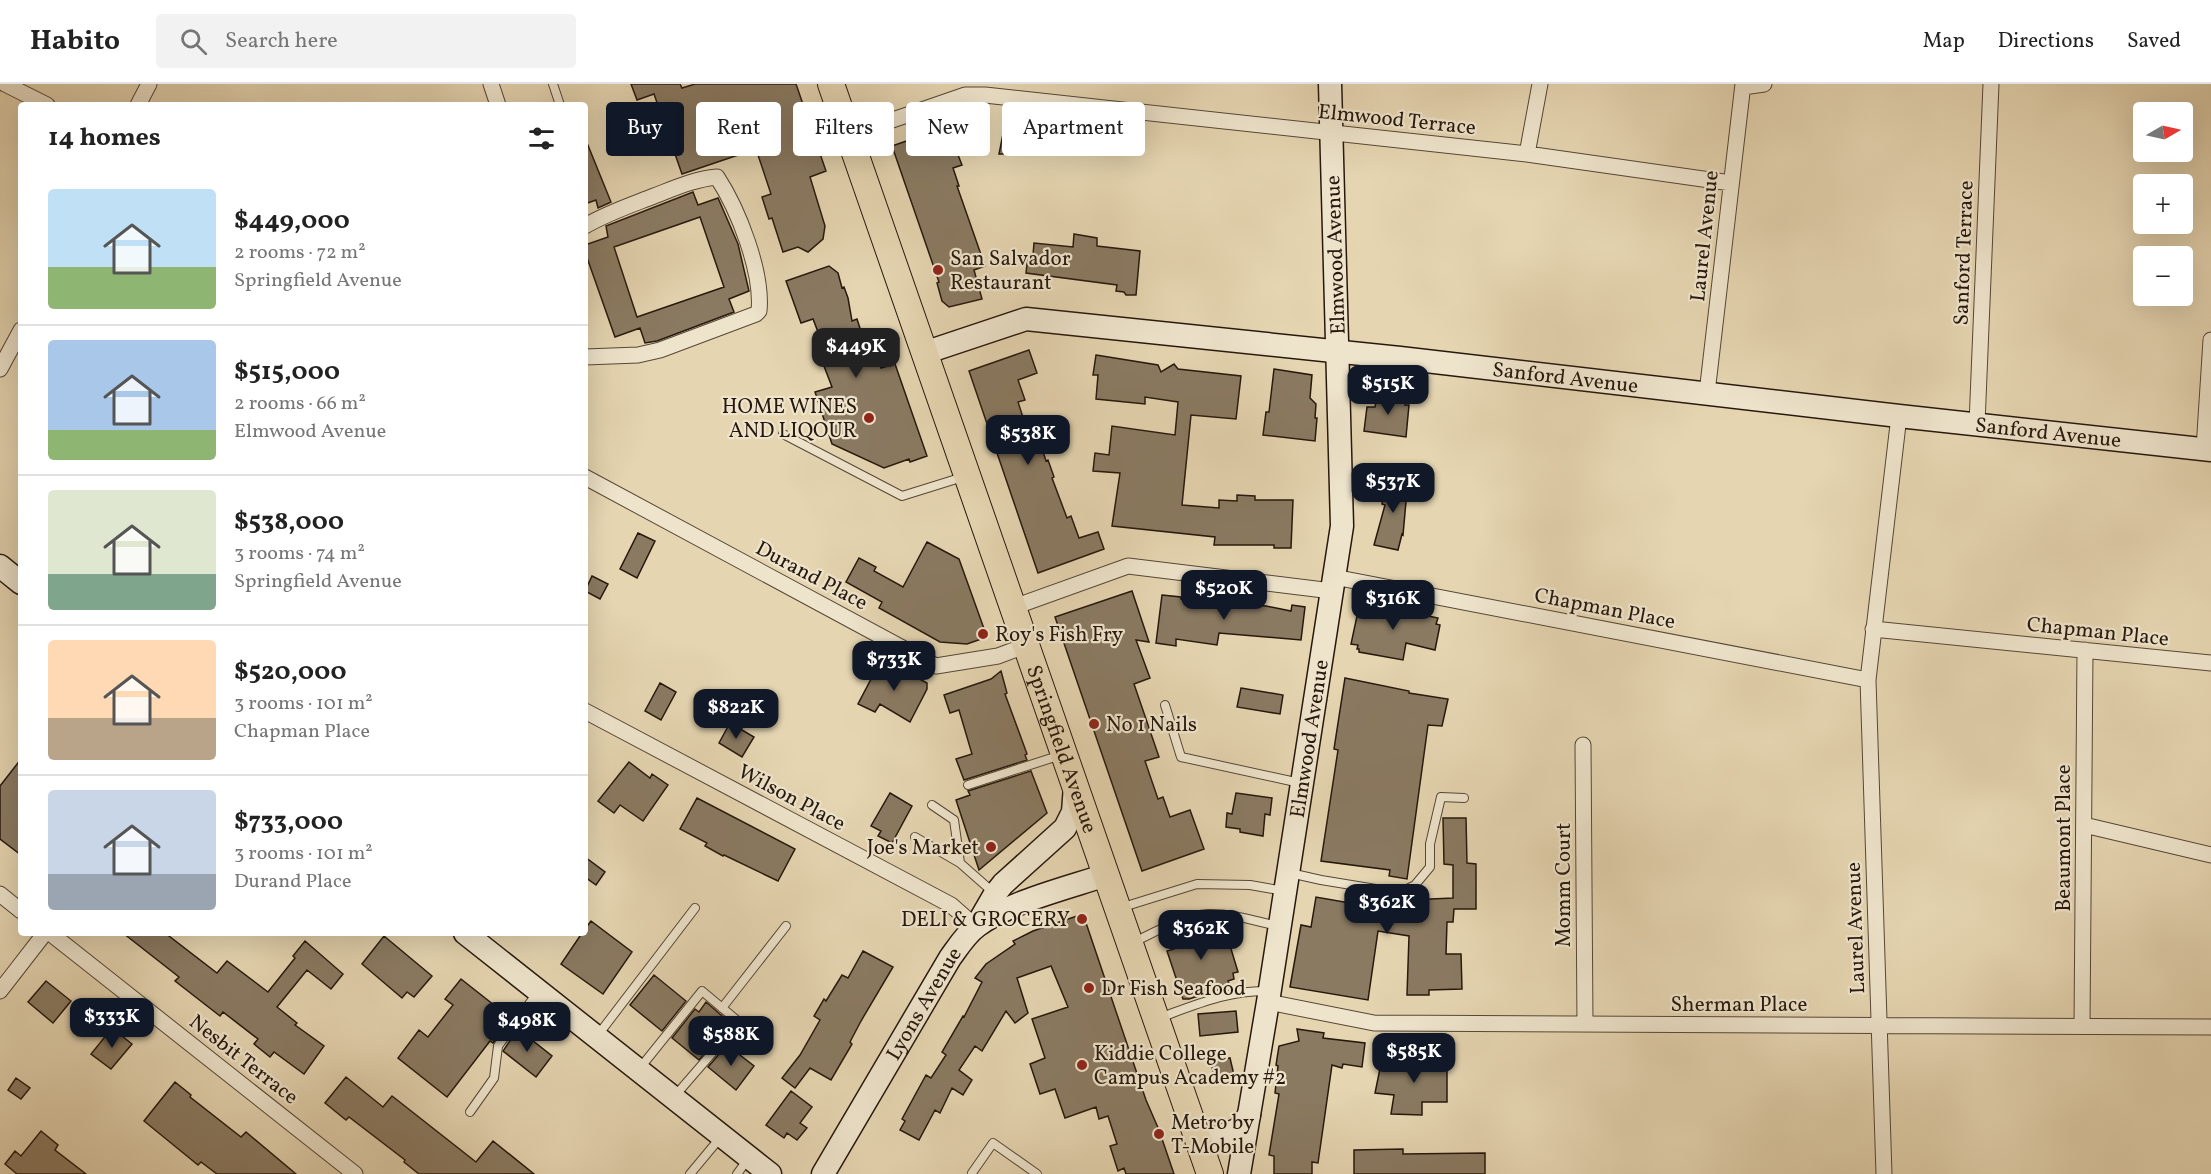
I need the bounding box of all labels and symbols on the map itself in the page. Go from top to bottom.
street label: Elmwood Terrace [1316,98,1477,143]
north arrow [2133,102,2193,162]
street label: Laurel Avenue [1684,169,1727,303]
street label: Elmwood Avenue [1319,175,1354,335]
street label: Sanford Terrace [1947,180,1982,326]
place label: San Salvador Restaurant [950,245,1071,298]
marker: San Salvador Restaurant [931,263,945,277]
pin: $449K [814,328,898,379]
street label: Sanford Avenue [1491,356,1640,402]
pin: $515K [1346,365,1430,416]
place label: HOME WINES AND LIQOUR [722,393,857,446]
marker: HOME WINES AND LIQOUR [862,411,876,425]
street label: Sanford Avenue [1974,411,2123,456]
pin: $538K [986,415,1070,466]
pin: $537K [1351,463,1435,514]
street label: Durand Place [750,535,873,618]
pin: $520K [1182,570,1266,621]
pin: $316K [1351,580,1435,631]
street label: Chapman Place [1532,582,1678,637]
street label: Chapman Place [2025,611,2170,654]
place label: Roy's Fish Fry [995,621,1124,650]
marker: Roy's Fish Fry [976,627,990,641]
pin: $733K [852,641,936,692]
street label: Elmwood Avenue [1284,658,1337,820]
street label: Springfield Avenue [1018,661,1103,838]
pin: $822K [694,689,778,740]
place label: No 1 Nails [1106,711,1197,740]
marker: No 1 Nails [1087,717,1101,731]
street label: Wilson Place [732,758,850,839]
street label: Beaumont Place [2050,764,2079,912]
street label: Momm Court [1550,823,1579,947]
place label: Joe's Market [867,834,979,863]
marker: Joe's Market [984,840,998,854]
street label: Laurel Avenue [1840,861,1873,994]
pin: $362K [1345,884,1429,935]
place label: DELI & GROCERY [901,906,1070,935]
pin: $362K [1159,910,1243,961]
marker: DELI & GROCERY [1075,912,1089,926]
street label: Lyons Avenue [880,942,969,1066]
place label: Dr Fish Seafood [1101,975,1246,1004]
marker: Dr Fish Seafood [1082,981,1096,995]
street label: Sherman Place [1671,991,1808,1020]
pin: $333K [70,998,154,1049]
pin: $498K [485,1002,569,1053]
street label: Nesbit Terrace [182,1008,304,1112]
pin: $588K [689,1016,773,1067]
pin: $585K [1372,1033,1456,1084]
place label: Kiddie College Campus Academy #2 [1094,1040,1286,1093]
marker: Kiddie College Campus Academy #2 [1075,1058,1089,1072]
place label: Metro by T-Mobile [1171,1109,1255,1162]
marker: Metro by T-Mobile [1152,1127,1166,1141]

